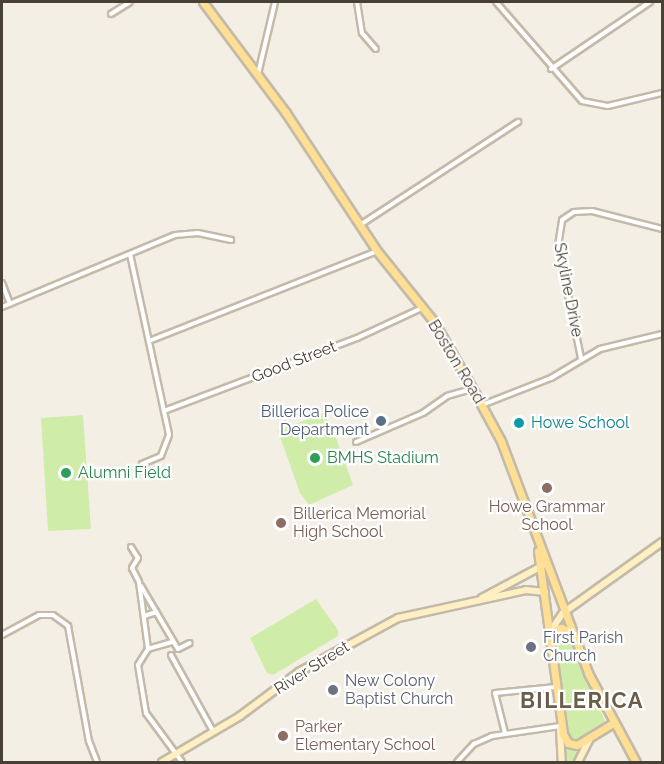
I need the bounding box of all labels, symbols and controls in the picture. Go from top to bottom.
street label: Skyline Drive [549,241,587,339]
street label: Boston Road [423,317,489,407]
street label: Good Street [249,337,339,387]
place label: Billerica Police Department [261,402,369,440]
place label: Howe School [531,413,629,433]
marker: Billerica Police Department [374,414,388,428]
marker: Howe School [512,416,526,430]
place label: BMHS Stadium [327,448,439,468]
marker: BMHS Stadium [308,451,322,465]
place label: Alumni Field [78,463,171,483]
marker: Alumni Field [59,466,73,480]
marker: Howe Grammar School [540,481,554,495]
place label: Howe Grammar School [489,497,605,535]
place label: Billerica Memorial High School [293,504,426,542]
marker: Billerica Memorial High School [274,516,288,530]
place label: First Parish Church [543,628,623,666]
street label: River Street [271,637,353,699]
marker: First Parish Church [524,640,538,654]
place label: New Colony Baptist Church [345,671,453,709]
marker: New Colony Baptist Church [326,683,340,697]
district label: BILLERICA [520,688,644,714]
place label: Parker Elementary School [295,717,435,755]
marker: Parker Elementary School [276,729,290,743]

